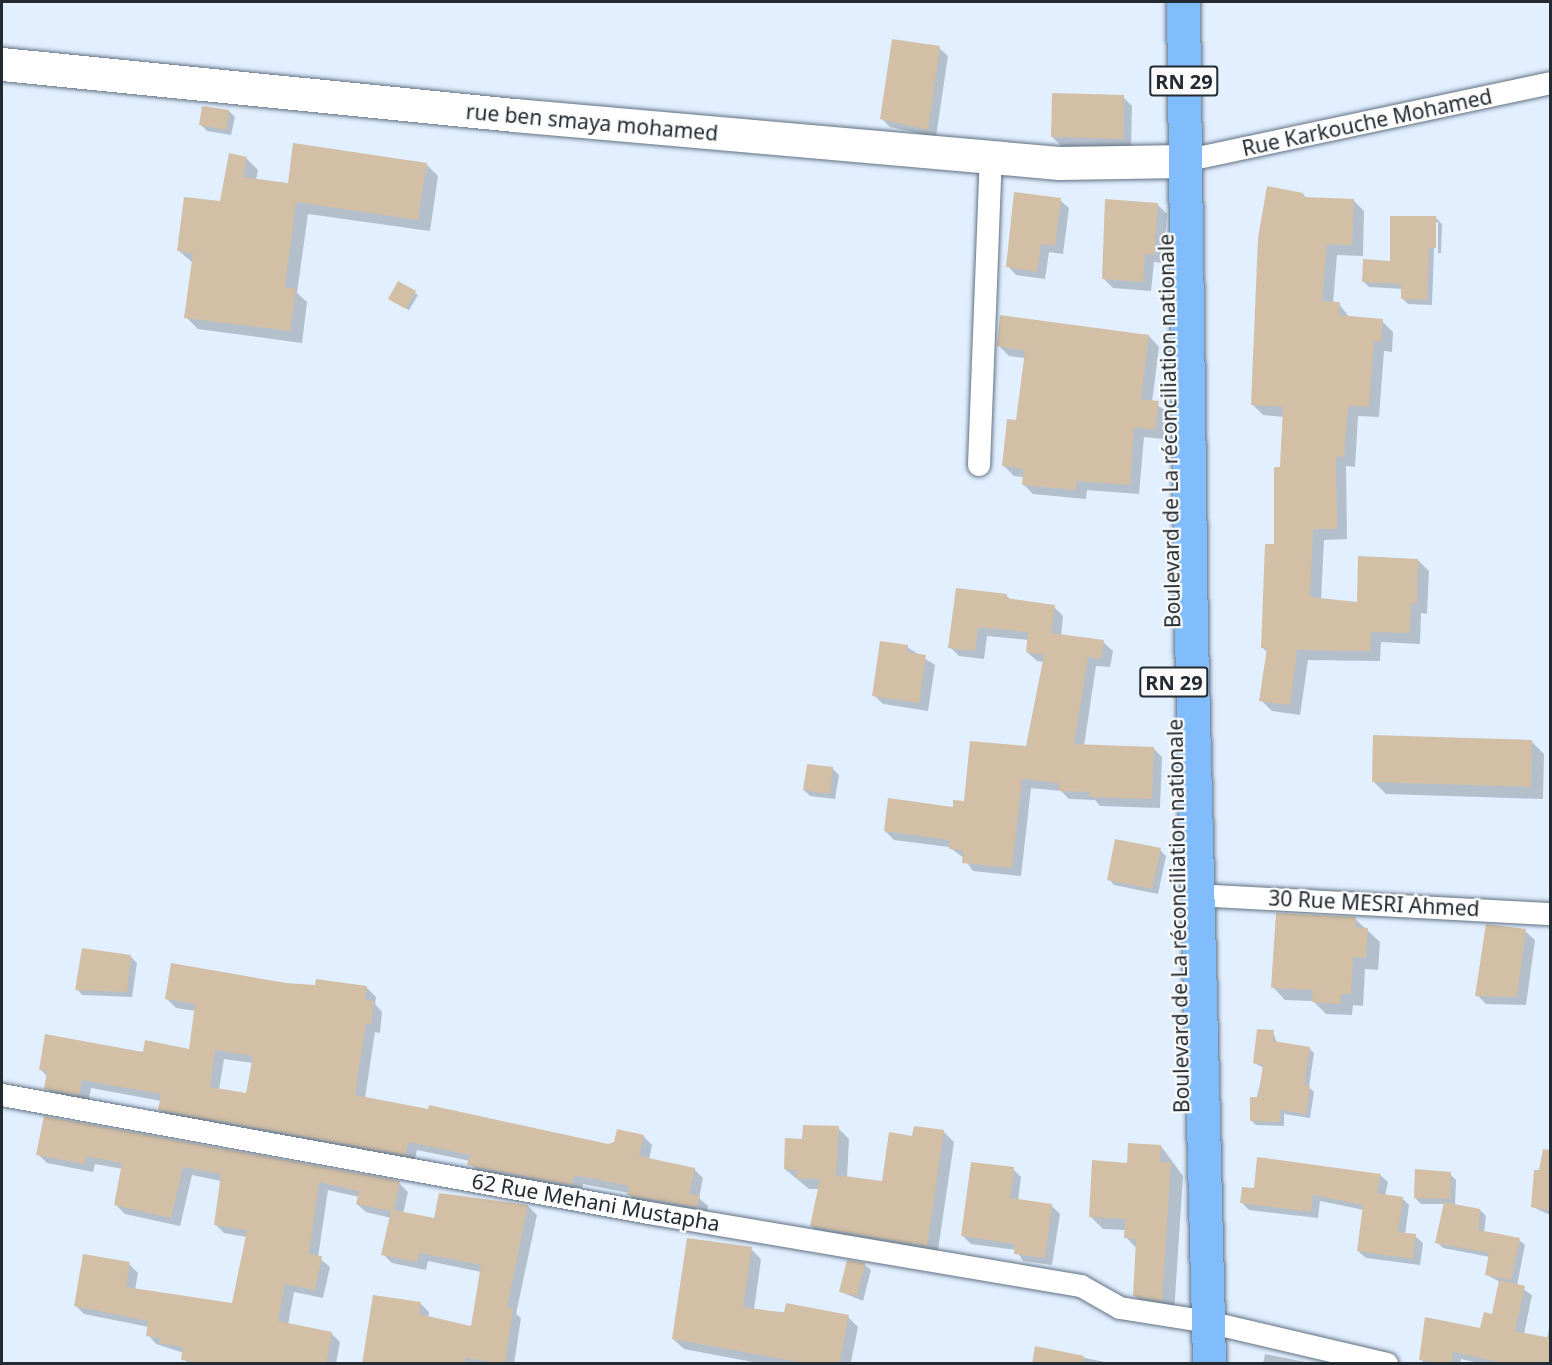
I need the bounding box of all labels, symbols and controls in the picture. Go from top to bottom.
road number: RN 29 [1148,64,1220,98]
street label: Rue Karkouche Mohamed [1240,83,1494,161]
street label: rue ben smaya mohamed [465,98,719,146]
street label: Boulevard de La réconciliation nationale [1153,234,1185,628]
road number: RN 29 [1138,665,1210,699]
street label: Boulevard de La réconciliation nationale [1162,719,1194,1113]
street label: 30 Rue MESRI Ahmed [1268,885,1480,921]
street label: 62 Rue Mehani Mustapha [470,1168,722,1236]

